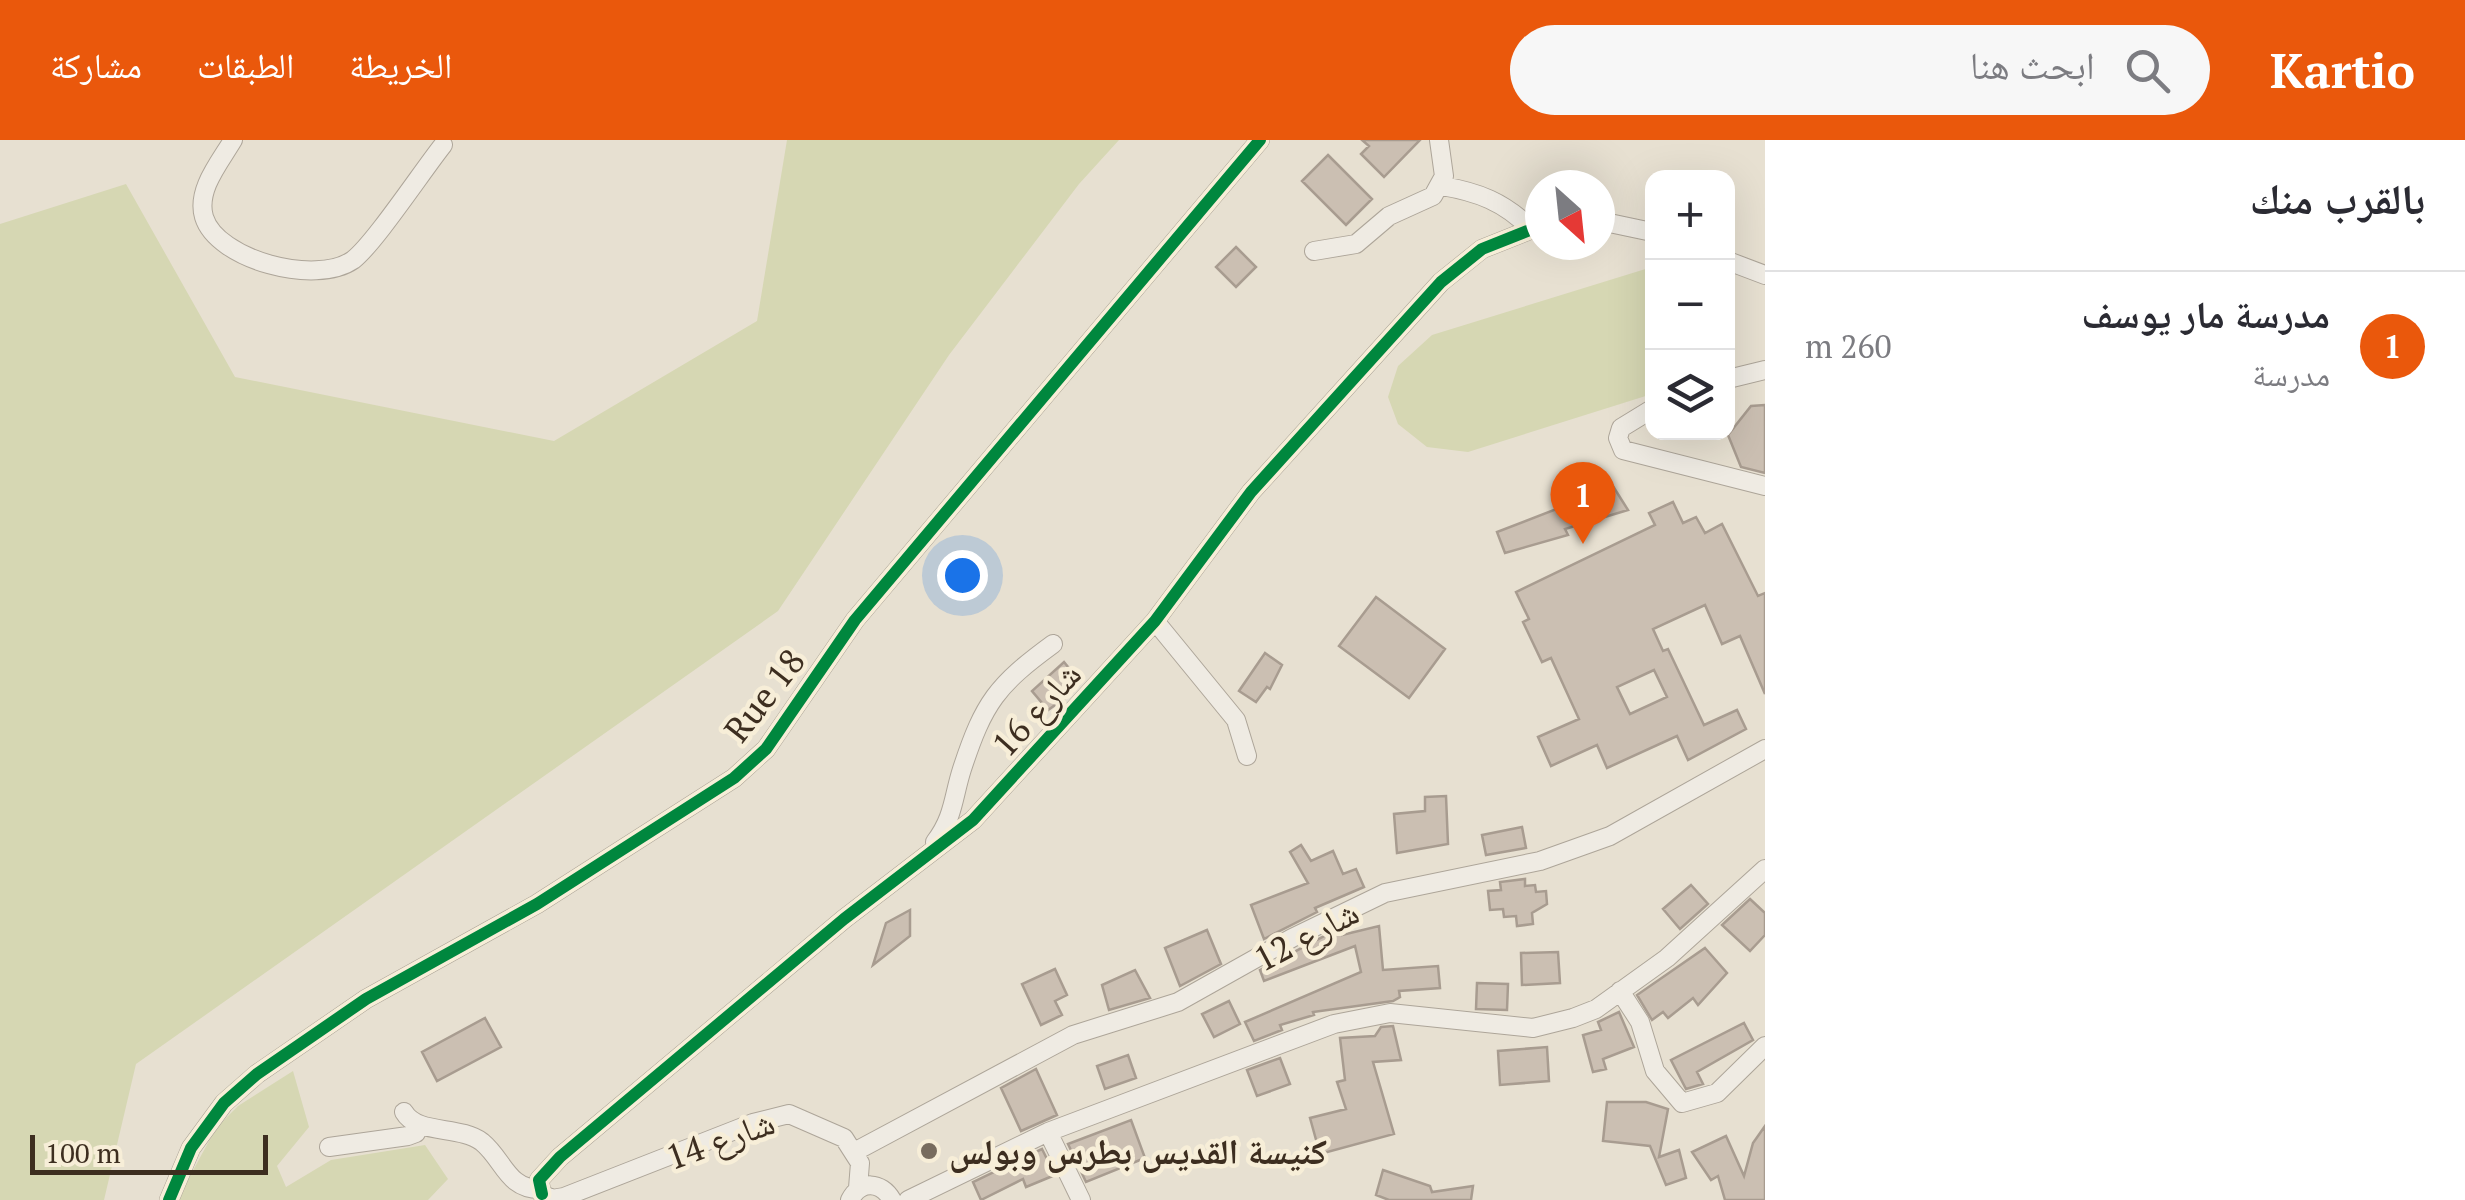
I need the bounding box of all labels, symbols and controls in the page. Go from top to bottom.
search box [1510,25,2210,115]
text: Kartio [2270,38,2415,102]
text: ابحث هنا [1970,40,2095,90]
text: مشاركة [50,42,142,88]
text: الطبقات [197,42,294,88]
text: الخريطة [349,42,452,88]
icon: search [2120,43,2175,98]
north arrow [1525,170,1615,260]
map controls [1645,170,1735,440]
button: + [1645,170,1735,260]
text: بالقرب منك [2250,170,2425,226]
button: − [1645,260,1735,350]
text: مدرسة مار يوسف [2081,289,2330,339]
text: 260 m [1805,325,1892,367]
text: 1 [2383,325,2402,367]
button: layers [1645,350,1735,440]
text: مدرسة [2252,353,2330,395]
pin: 1 [1550,462,1616,544]
your location [937,550,988,601]
street label: Rue 18 [713,639,815,751]
street label: شارع 16 [981,652,1091,766]
street label: شارع 12 [1246,888,1366,982]
street label: شارع 14 [659,1098,781,1180]
place label: كنيسة القديس بطرس وبولس [949,1128,1327,1174]
scale bar [30,1130,268,1174]
text: 100 m [45,1134,121,1171]
marker: كنيسة القديس بطرس وبولس [918,1140,940,1162]

